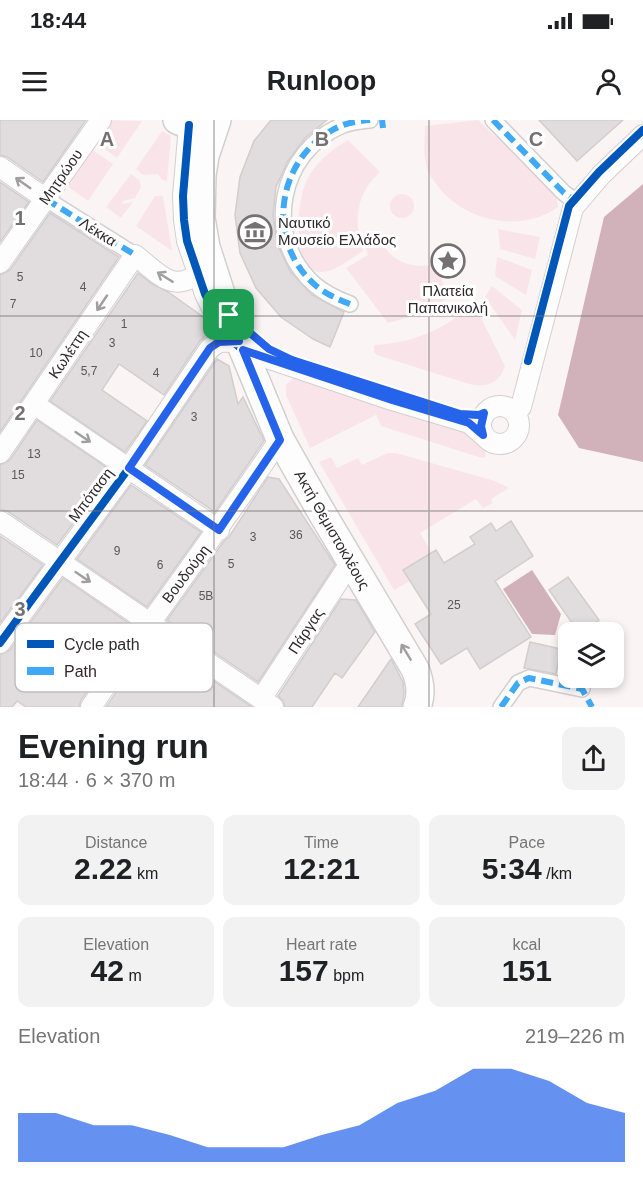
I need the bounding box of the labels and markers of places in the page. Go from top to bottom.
museum icon: Ναυτικό Μουσείο Ελλάδος [237,214,273,250]
place label: Ναυτικό Μουσείο Ελλάδος [278,214,396,248]
place icon: Πλατεία Παπανικολή [430,243,466,279]
place label: Πλατεία Παπανικολή [408,282,488,316]
pin [203,289,254,340]

